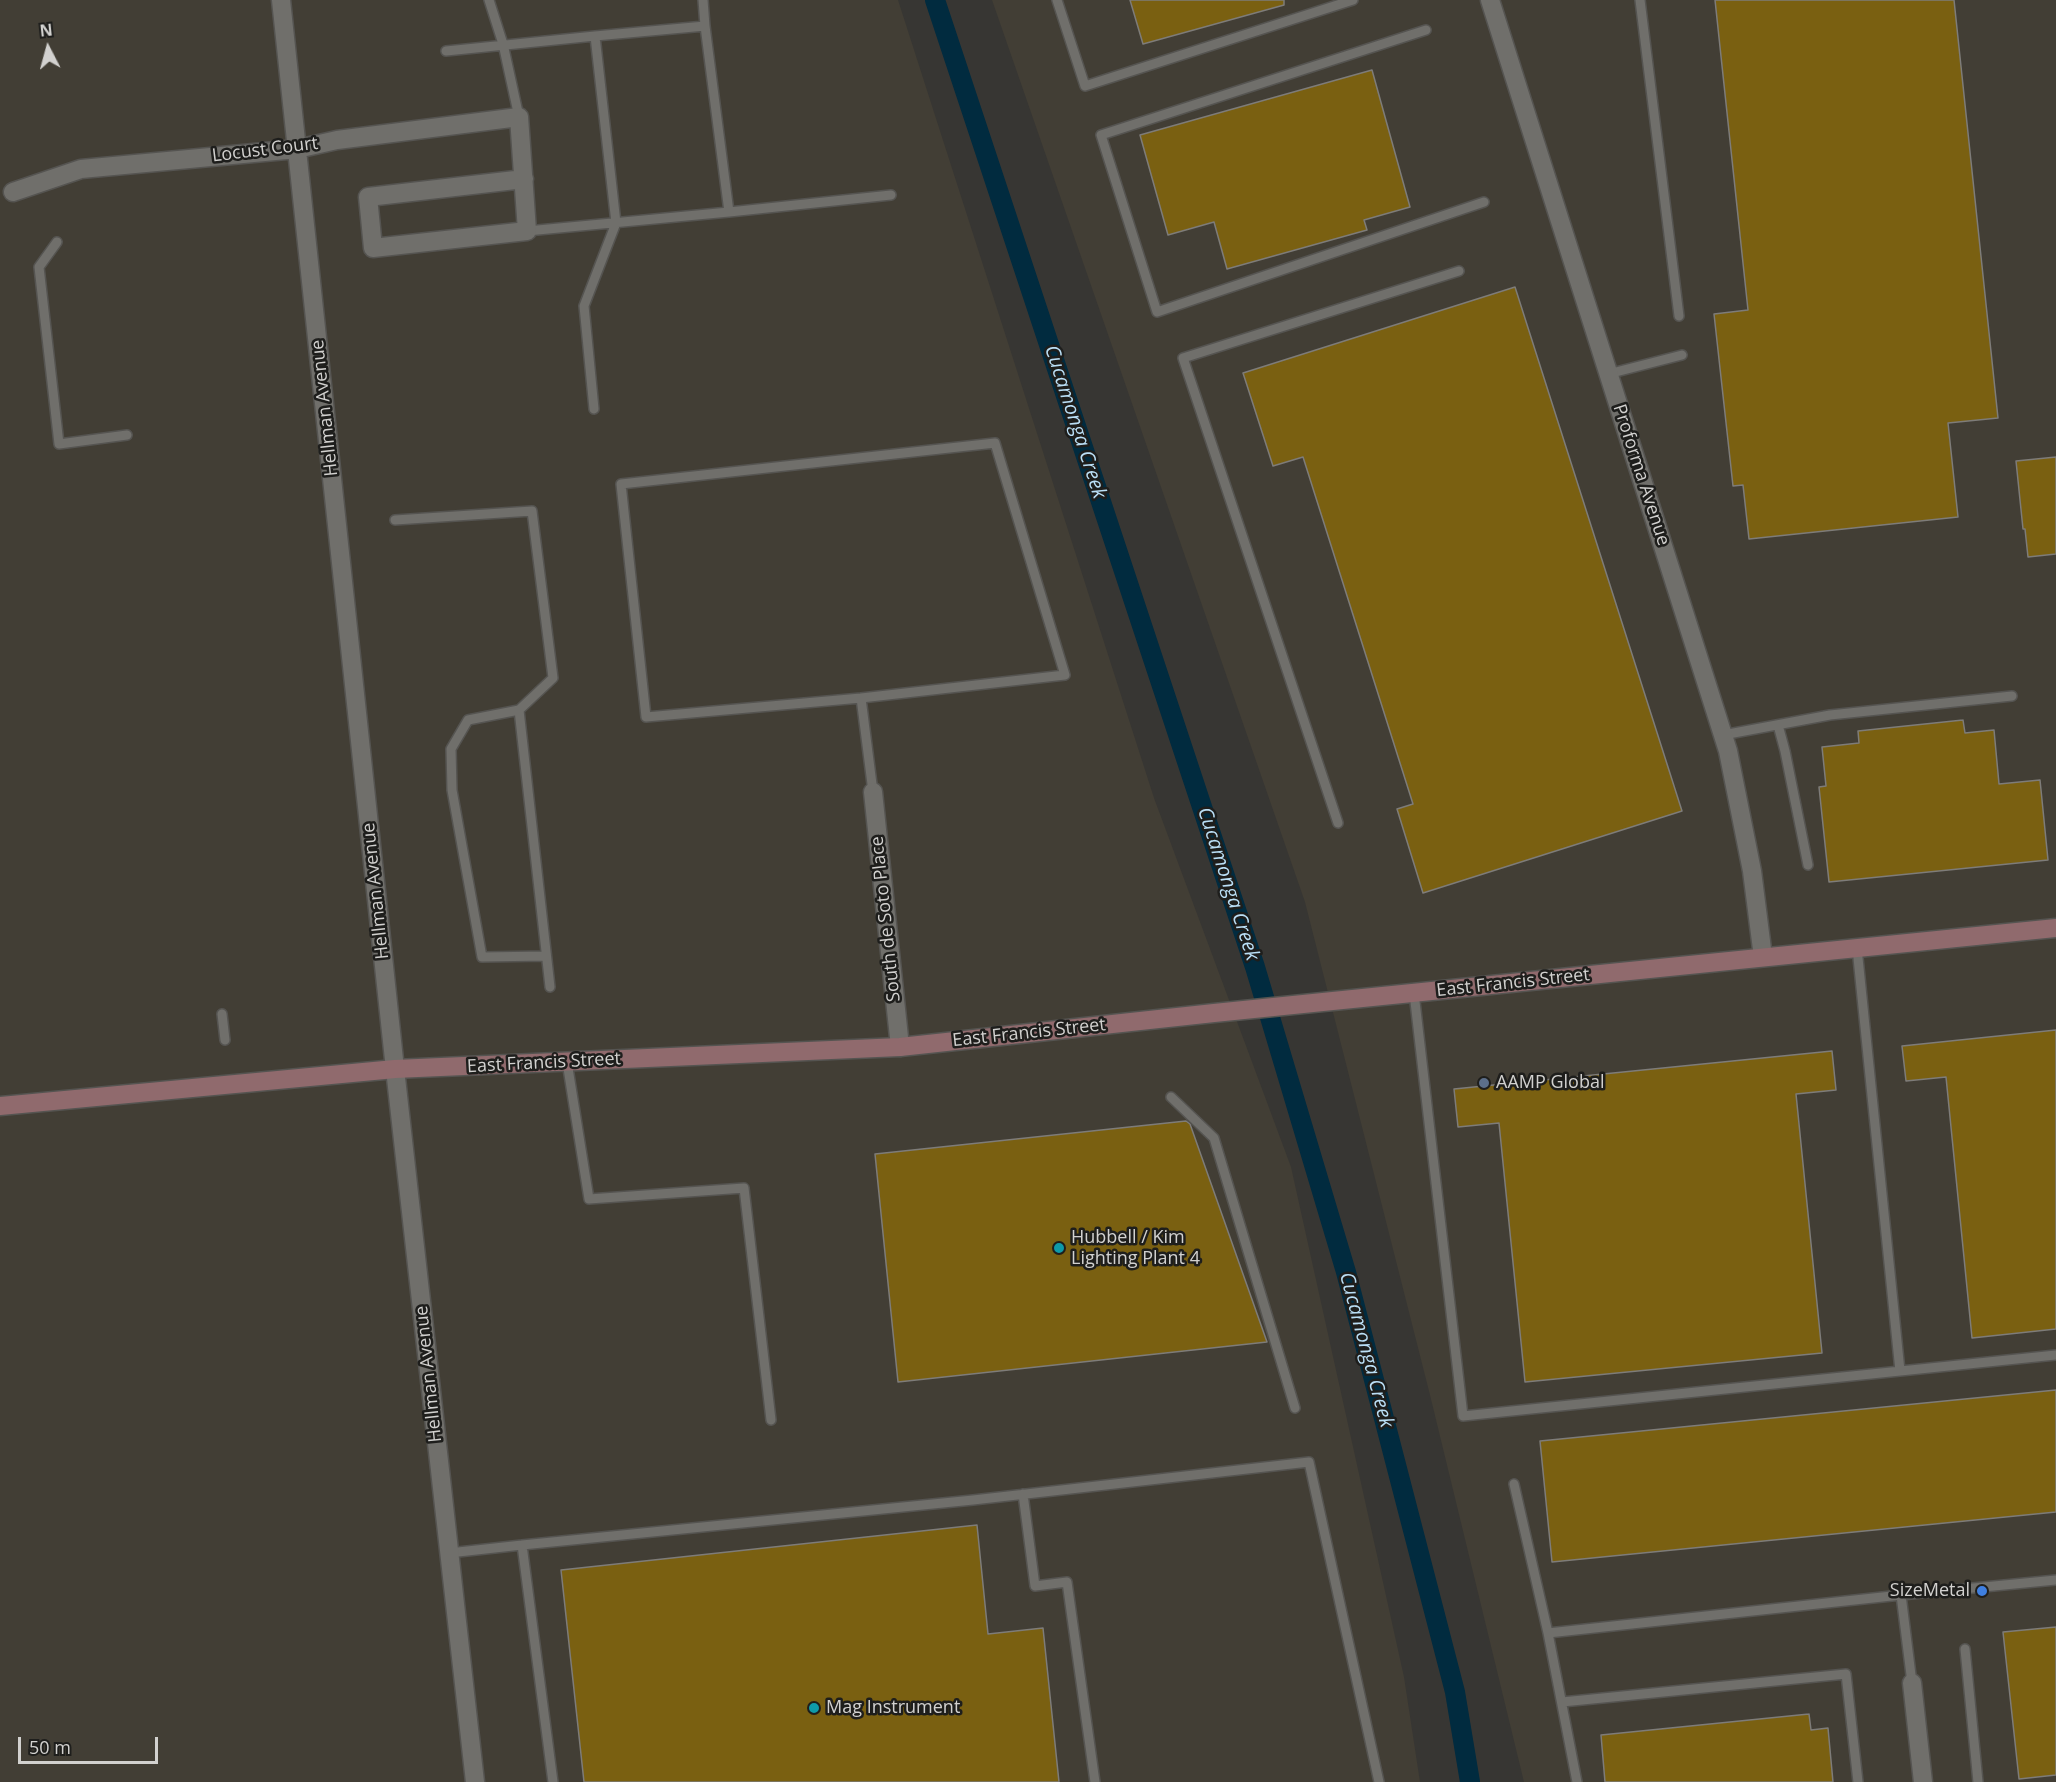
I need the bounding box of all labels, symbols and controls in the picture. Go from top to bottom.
north arrow [18,18,78,78]
text: N [38,18,54,42]
street label: Locust Court [211,133,319,167]
street label: Hellman Avenue [307,338,343,478]
water label: Cucamonga Creek [1039,342,1111,502]
street label: Proforma Avenue [1608,402,1674,548]
water label: Cucamonga Creek [1192,804,1264,964]
street label: Hellman Avenue [358,821,394,961]
street label: South de Soto Place [867,835,905,1003]
street label: East Francis Street [1435,964,1591,1002]
street label: East Francis Street [951,1014,1107,1052]
street label: East Francis Street [467,1048,621,1078]
place label: AAMP Global [1496,1072,1604,1094]
marker: AAMP Global [1477,1076,1491,1090]
place label: Hubbell / Kim Lighting Plant 4 [1071,1227,1200,1270]
marker: Hubbell / Kim Lighting Plant 4 [1052,1241,1066,1255]
water label: Cucamonga Creek [1334,1270,1398,1430]
street label: Hellman Avenue [411,1304,447,1444]
place label: SizeMetal [1890,1580,1970,1602]
marker: SizeMetal [1975,1584,1989,1598]
place label: Mag Instrument [826,1697,960,1719]
marker: Mag Instrument [807,1701,821,1715]
scale bar [21,1725,160,1763]
text: 50 m [29,1735,71,1759]

